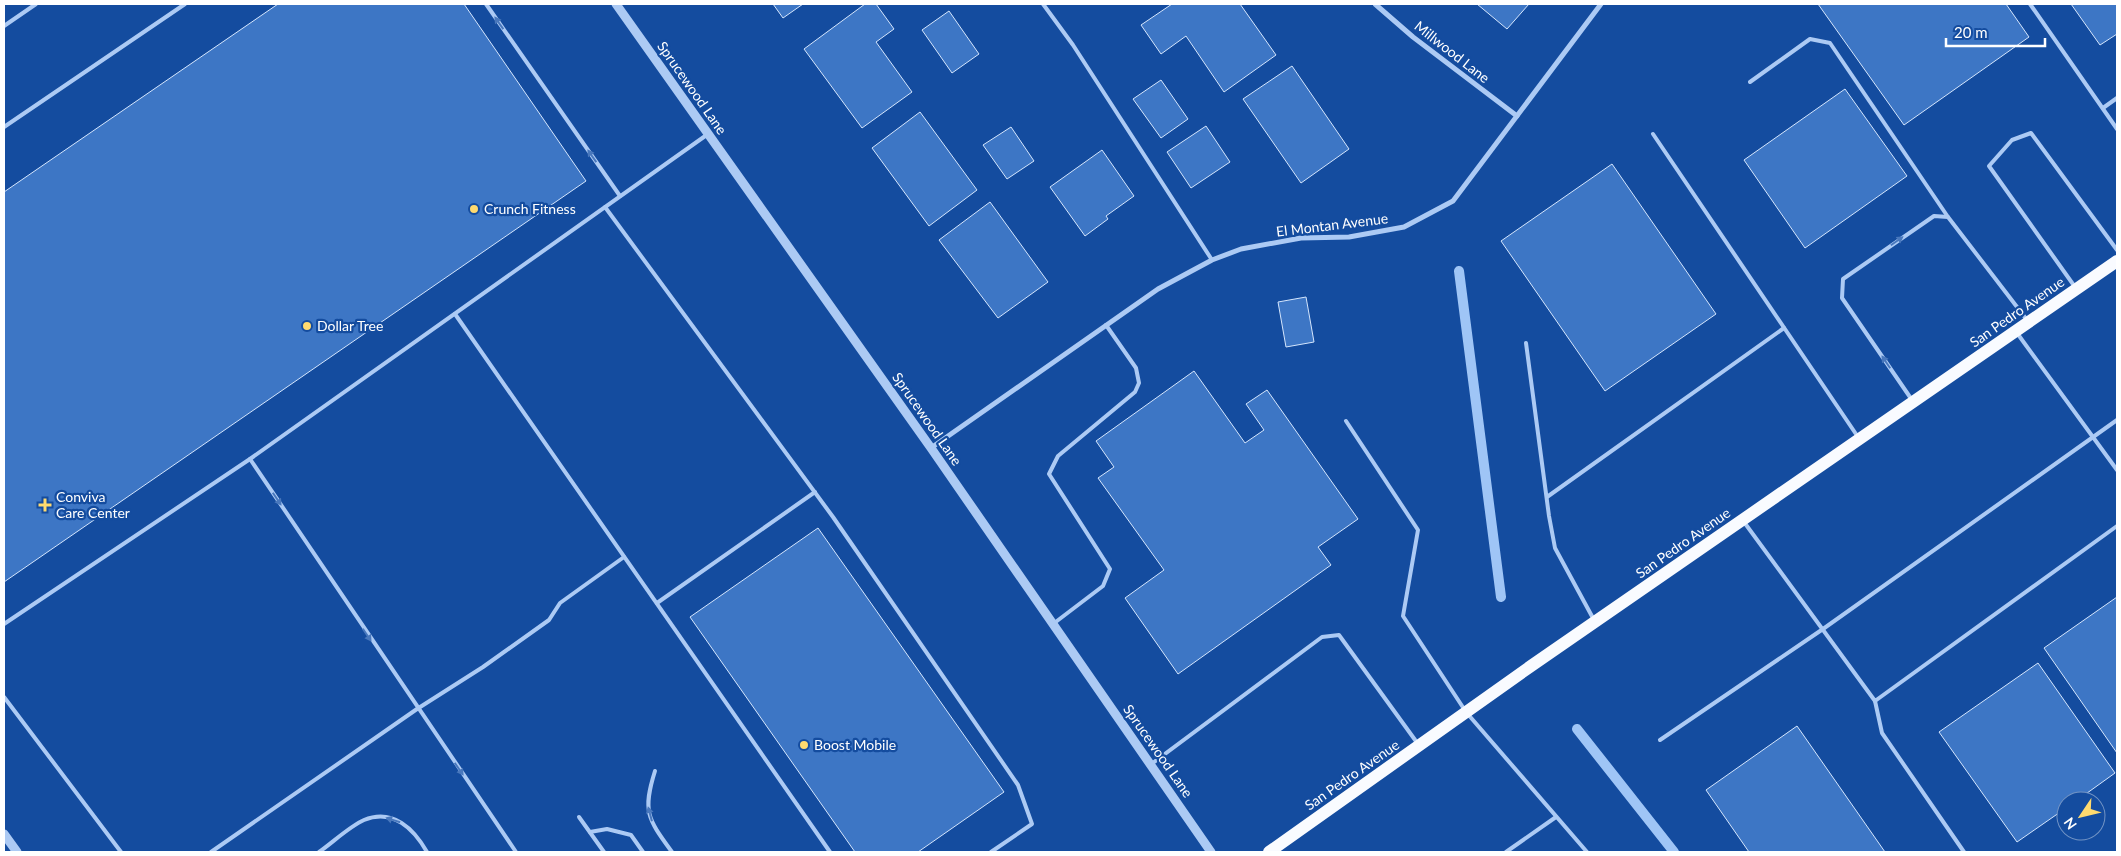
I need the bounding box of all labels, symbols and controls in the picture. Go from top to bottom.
scale bar [1946,15,2045,47]
one-way arrow [494,16,504,30]
street label: Millwood Lane [1411,17,1493,86]
text: 20 m [1954,23,1988,41]
street label: Sprucewood Lane [654,38,731,137]
one-way arrow [587,149,597,163]
place label: Crunch Fitness [484,200,576,217]
marker: Crunch Fitness [468,203,480,215]
street label: El Montan Avenue [1275,209,1389,240]
one-way arrow [1891,236,1904,246]
street label: San Pedro Avenue [1966,273,2067,350]
place label: Dollar Tree [317,317,383,334]
marker: Dollar Tree [301,320,313,332]
one-way arrow [1881,355,1890,369]
street label: Sprucewood Lane [889,369,966,468]
place label: Conviva Care Center [56,488,130,521]
one-way arrow [272,493,282,506]
marker: Conviva Care Center [38,498,52,512]
street label: San Pedro Avenue [1632,504,1733,581]
one-way arrow [363,628,372,641]
street label: Sprucewood Lane [1120,701,1197,800]
place label: Boost Mobile [814,736,896,753]
street label: San Pedro Avenue [1301,736,1402,813]
marker: Boost Mobile [798,739,810,751]
one-way arrow [454,762,464,776]
north arrow [2056,791,2106,841]
one-way arrow [646,807,654,822]
text: N [2060,814,2080,833]
one-way arrow [385,816,400,824]

